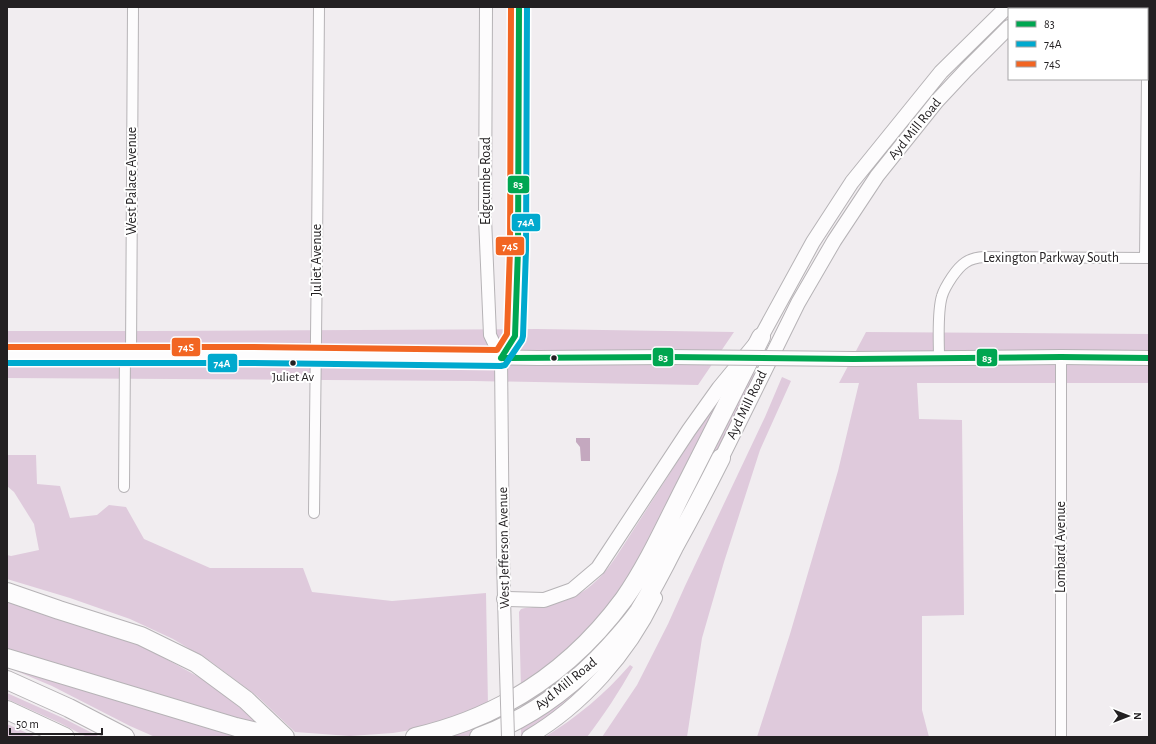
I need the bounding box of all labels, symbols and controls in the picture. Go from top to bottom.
legend [1008,8,1148,80]
text: 83 [1044,18,1055,30]
text: 74A [1044,38,1062,50]
text: 74S [1044,58,1061,70]
street label: Ayd Mill Road [886,96,944,162]
street label: West Palace Avenue [125,127,139,235]
street label: Edgcumbe Road [479,137,493,225]
line badge: 83 [507,175,530,194]
text: 83 [513,179,523,190]
line badge: 74A [511,213,541,232]
text: 74A [518,217,535,228]
street label: Juliet Avenue [310,224,324,296]
line badge: 74S [495,236,525,256]
text: 74S [502,241,518,252]
street label: Lexington Parkway South [983,251,1119,265]
line badge: 74S [171,337,201,357]
text: 74S [178,342,194,353]
line badge: 83 [652,347,674,367]
line badge: 83 [976,348,998,367]
text: 83 [658,352,668,363]
line badge: 74A [207,353,238,373]
unlabelled marker [549,353,559,363]
text: 83 [982,353,992,364]
text: 74A [214,358,231,369]
marker: Juliet Av [288,358,298,368]
street label: Ayd Mill Road [724,368,770,442]
place label: Juliet Av [272,371,314,384]
street label: West Jefferson Avenue [496,487,512,609]
street label: Lombard Avenue [1054,501,1068,593]
street label: Ayd Mill Road [533,655,599,713]
north arrow [1108,696,1148,736]
scale bar [10,710,102,736]
text: N [1132,712,1143,720]
text: 50 m [16,718,39,730]

